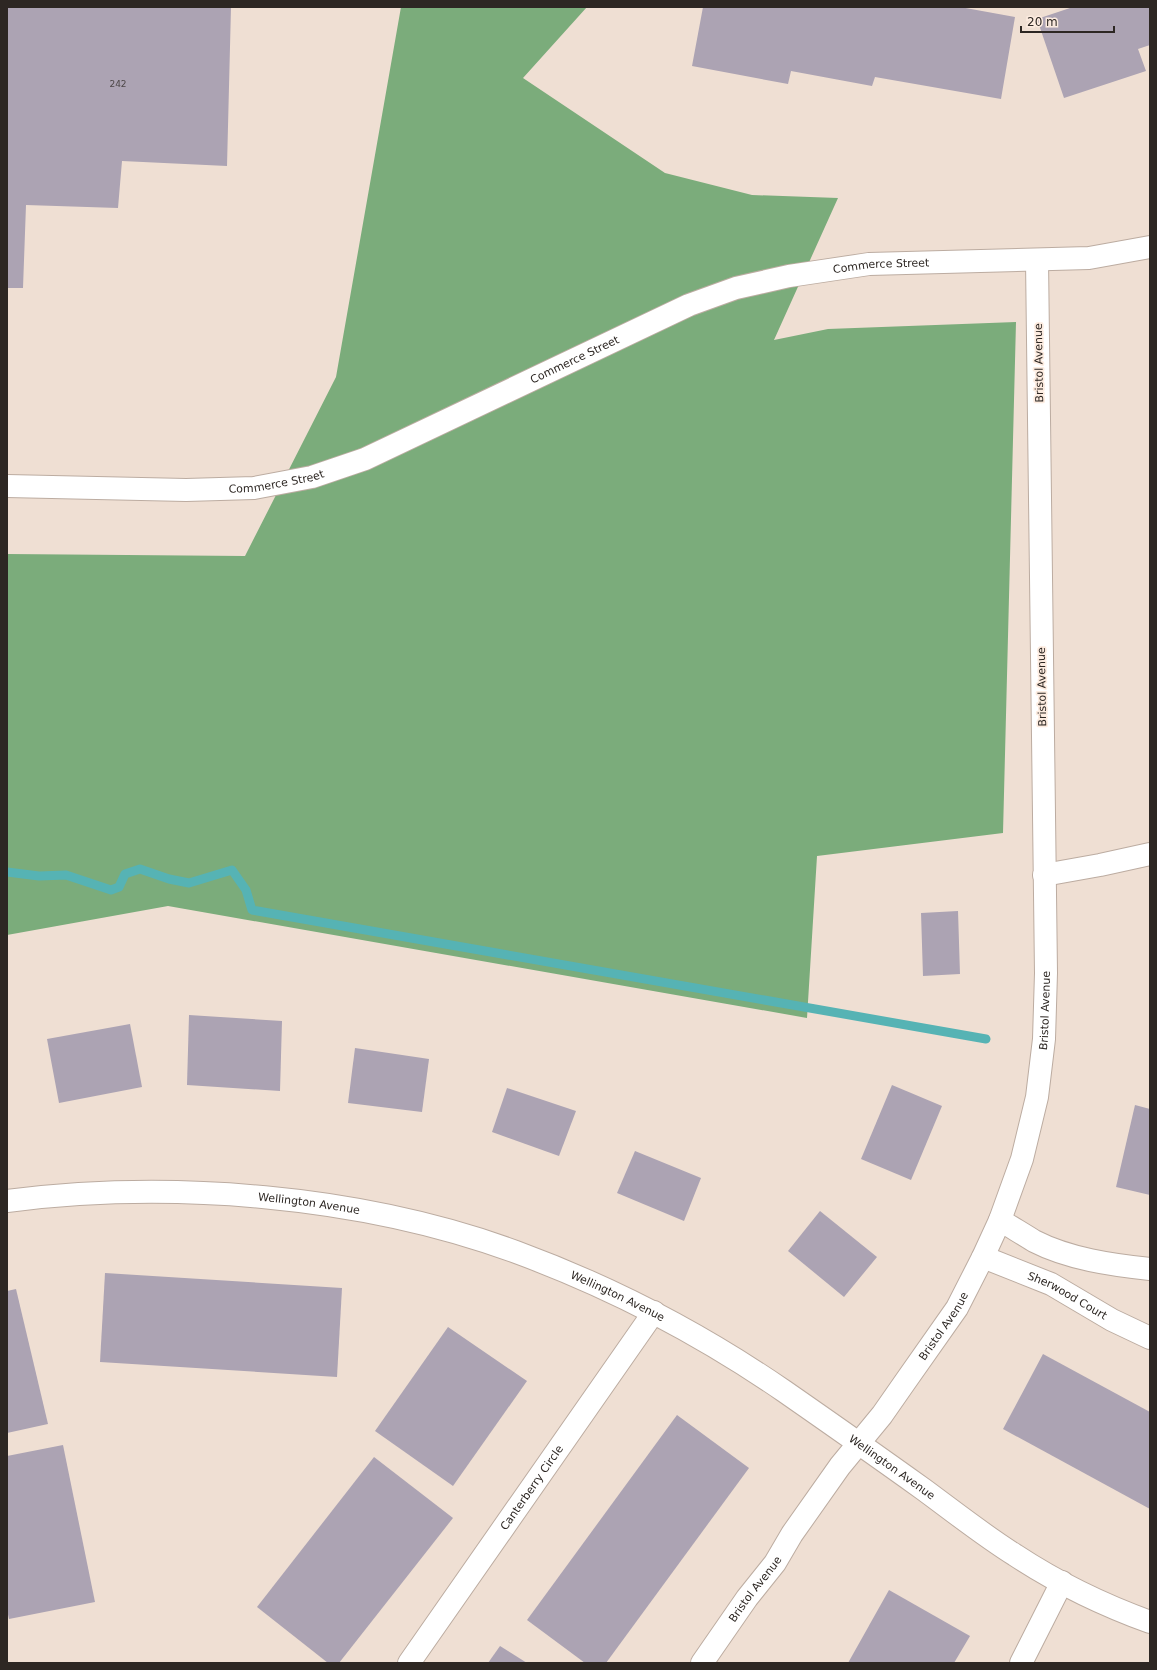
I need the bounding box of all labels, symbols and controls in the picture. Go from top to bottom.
scale bar [1021,8,1114,34]
text: 20 m [1027,15,1058,29]
house number: 242 [109,79,127,89]
street label: Commerce Street [832,256,930,276]
street label: Bristol Avenue [1032,323,1046,403]
street label: Commerce Street [528,333,622,386]
street label: Commerce Street [228,467,326,495]
street label: Bristol Avenue [1035,647,1049,727]
street label: Bristol Avenue [1036,970,1053,1051]
street label: Wellington Avenue [258,1190,361,1217]
street label: Wellington Avenue [569,1268,667,1324]
street label: Sherwood Court [1026,1269,1110,1323]
street label: Bristol Avenue [916,1289,971,1363]
street label: Wellington Avenue [847,1432,938,1502]
street label: Canterberry Circle [497,1442,566,1533]
street label: Bristol Avenue [726,1554,784,1625]

